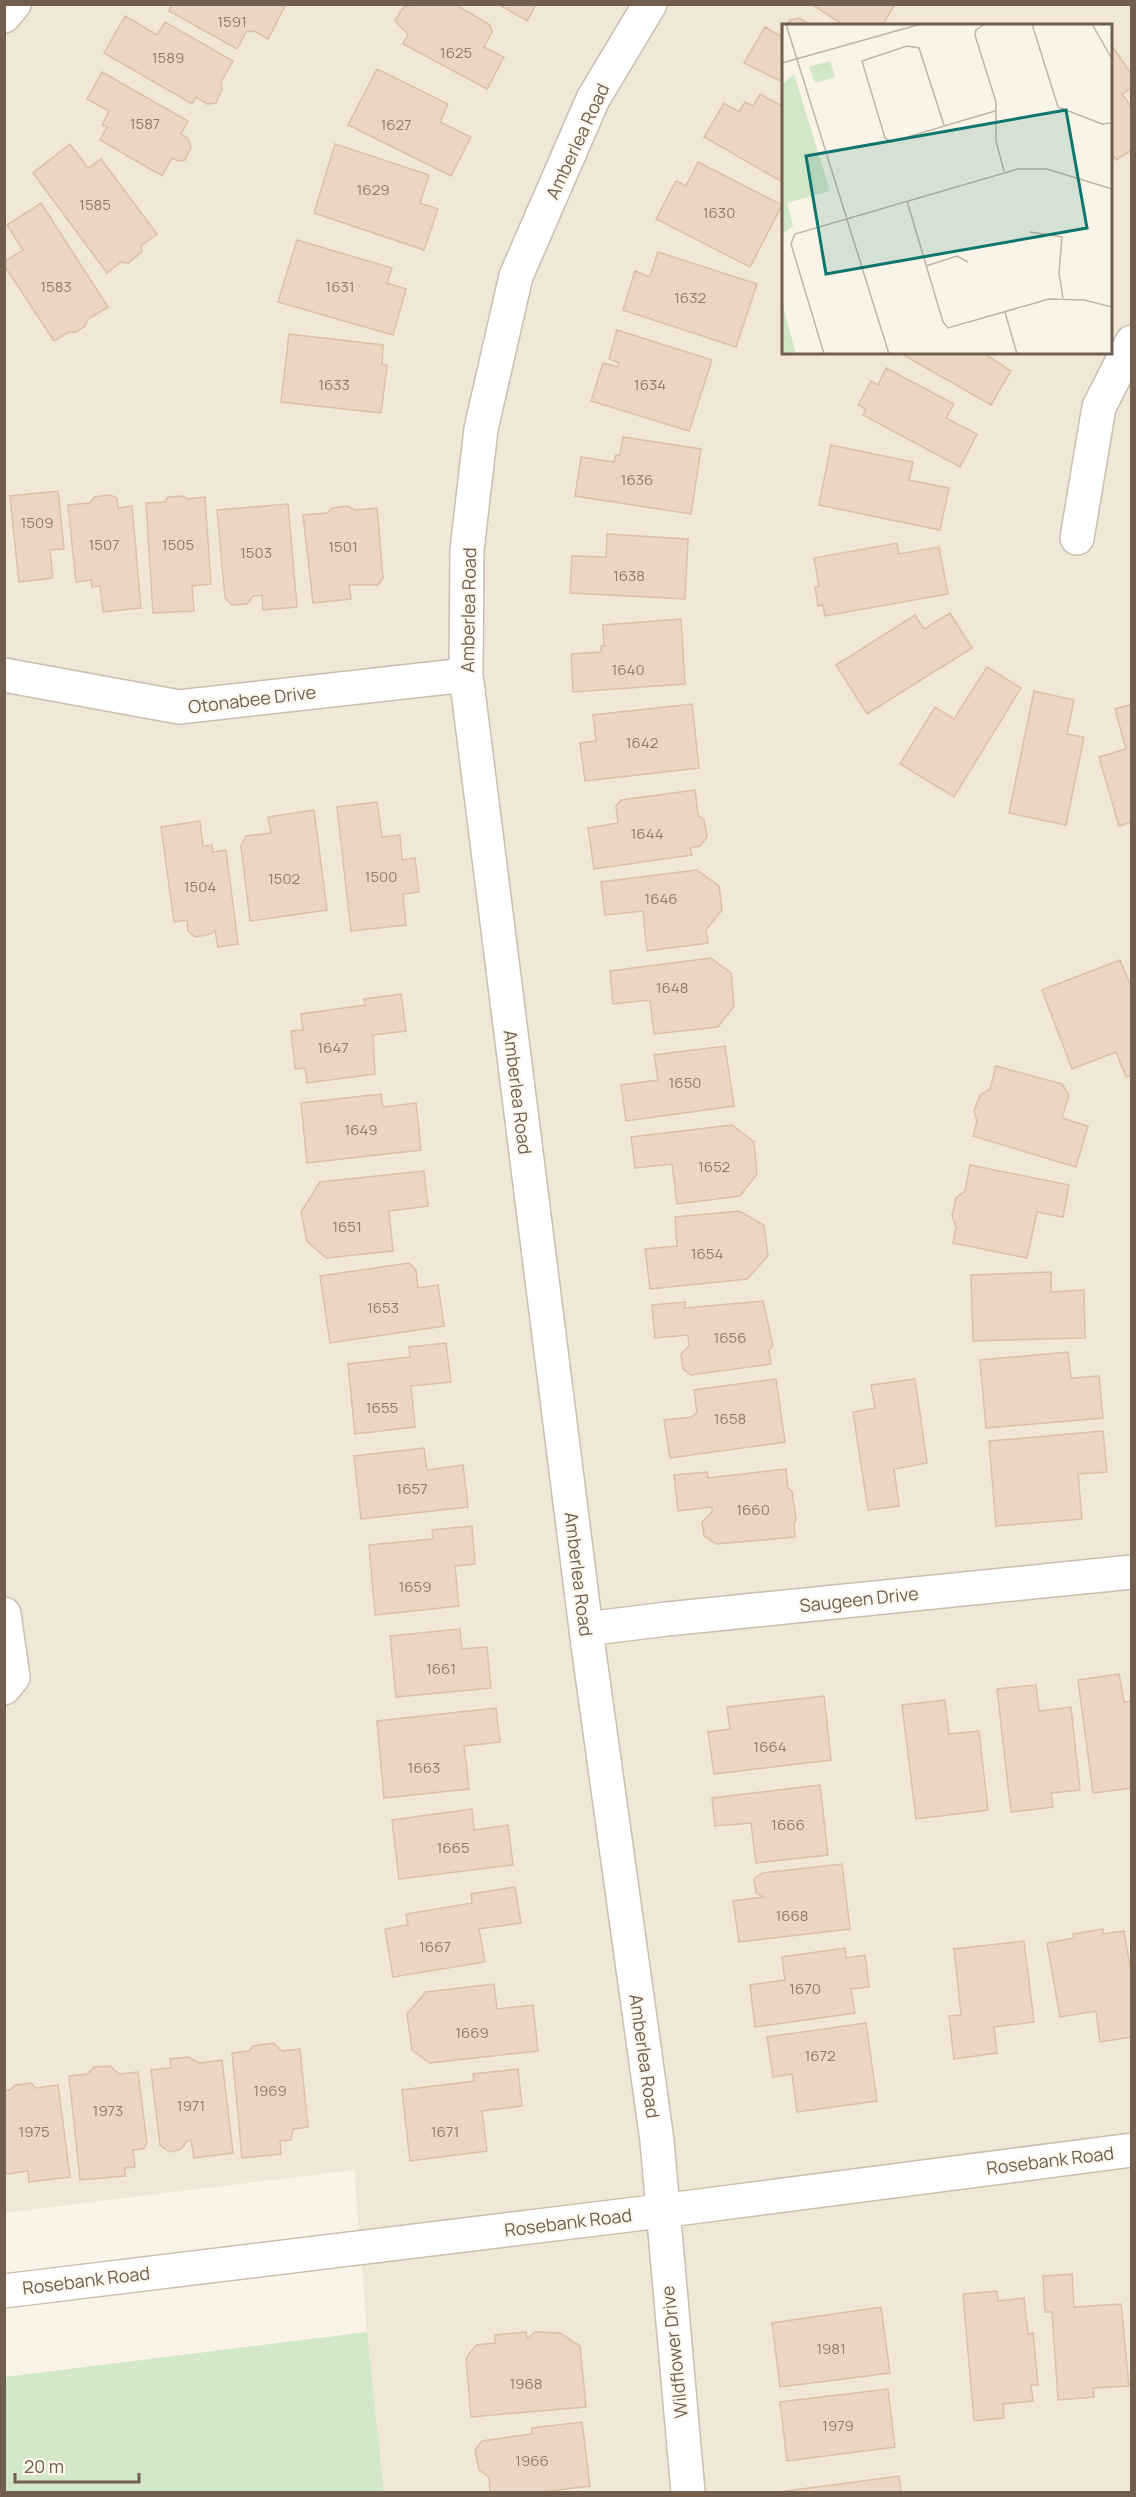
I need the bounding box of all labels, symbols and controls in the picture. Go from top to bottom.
house number: 1591 [217,11,247,32]
inset map [782,24,1112,354]
house number: 1625 [440,42,472,63]
house number: 1589 [152,47,184,68]
street label: Amberlea Road [540,79,614,203]
house number: 1587 [130,113,160,134]
house number: 1627 [380,114,412,135]
house number: 1629 [356,179,390,200]
house number: 1585 [79,194,111,215]
house number: 1630 [703,202,735,223]
house number: 1583 [40,276,72,297]
house number: 1631 [325,276,355,297]
house number: 1632 [674,287,706,308]
house number: 1633 [318,374,350,395]
house number: 1634 [634,374,666,395]
house number: 1636 [621,469,653,490]
house number: 1509 [21,512,53,533]
house number: 1507 [88,534,120,555]
house number: 1505 [162,534,194,555]
house number: 1501 [328,536,358,557]
house number: 1503 [240,542,272,563]
street label: Amberlea Road [455,547,481,673]
house number: 1638 [613,565,645,586]
house number: 1640 [611,659,645,680]
street label: Otonabee Drive [187,679,317,719]
house number: 1642 [626,732,658,753]
house number: 1644 [631,823,664,844]
house number: 1500 [365,866,397,887]
house number: 1502 [268,868,300,889]
house number: 1504 [184,876,216,897]
house number: 1646 [644,888,678,909]
house number: 1648 [656,977,688,998]
street label: Amberlea Road [498,1028,538,1156]
house number: 1647 [317,1037,349,1058]
house number: 1650 [669,1072,701,1093]
house number: 1649 [344,1119,378,1140]
house number: 1652 [698,1156,730,1177]
house number: 1651 [332,1216,362,1237]
house number: 1654 [691,1243,723,1264]
house number: 1653 [367,1297,399,1318]
house number: 1656 [713,1327,747,1348]
house number: 1655 [366,1397,398,1418]
house number: 1658 [714,1408,746,1429]
house number: 1657 [396,1478,428,1499]
house number: 1660 [736,1499,770,1520]
street label: Amberlea Road [559,1510,599,1638]
house number: 1659 [398,1576,432,1597]
street label: Saugeen Drive [798,1581,920,1617]
house number: 1661 [426,1658,456,1679]
house number: 1664 [753,1736,787,1757]
house number: 1663 [408,1757,440,1778]
house number: 1666 [771,1814,805,1835]
house number: 1665 [436,1837,470,1858]
house number: 1668 [775,1905,809,1926]
house number: 1667 [419,1936,451,1957]
house number: 1670 [789,1978,821,1999]
street label: Amberlea Road [624,1992,666,2120]
house number: 1669 [455,2022,489,2043]
house number: 1672 [804,2045,836,2066]
house number: 1969 [253,2080,287,2101]
house number: 1971 [177,2095,205,2116]
house number: 1973 [93,2100,123,2121]
house number: 1975 [18,2121,50,2142]
house number: 1671 [431,2121,459,2142]
street label: Rosebank Road [985,2140,1115,2180]
street label: Rosebank Road [503,2202,633,2242]
street label: Rosebank Road [21,2260,151,2300]
street label: Wildflower Drive [655,2284,693,2420]
house number: 1981 [816,2338,846,2359]
house number: 1968 [509,2373,543,2394]
house number: 1979 [822,2415,854,2436]
scale bar [15,2446,140,2484]
house number: 1966 [515,2450,549,2471]
text: 20 m [24,2454,64,2478]

